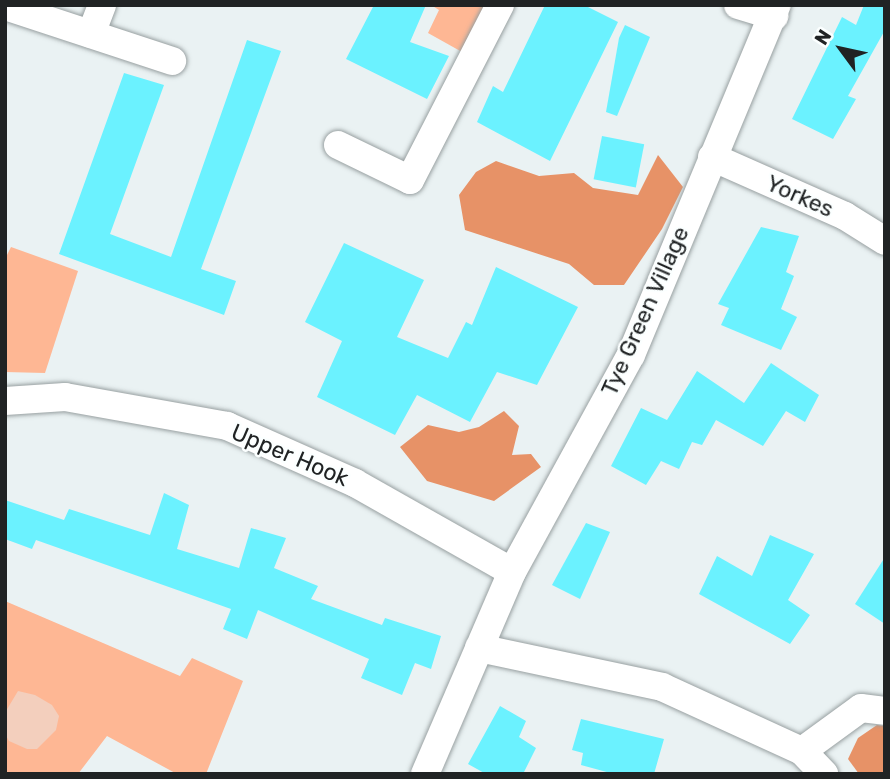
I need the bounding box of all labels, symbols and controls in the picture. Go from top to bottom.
north arrow [806,14,876,84]
text: N [810,25,836,49]
street label: Yorkes [762,169,838,223]
street label: Tye Green Village [595,222,695,400]
street label: Upper Hook [227,418,353,492]

